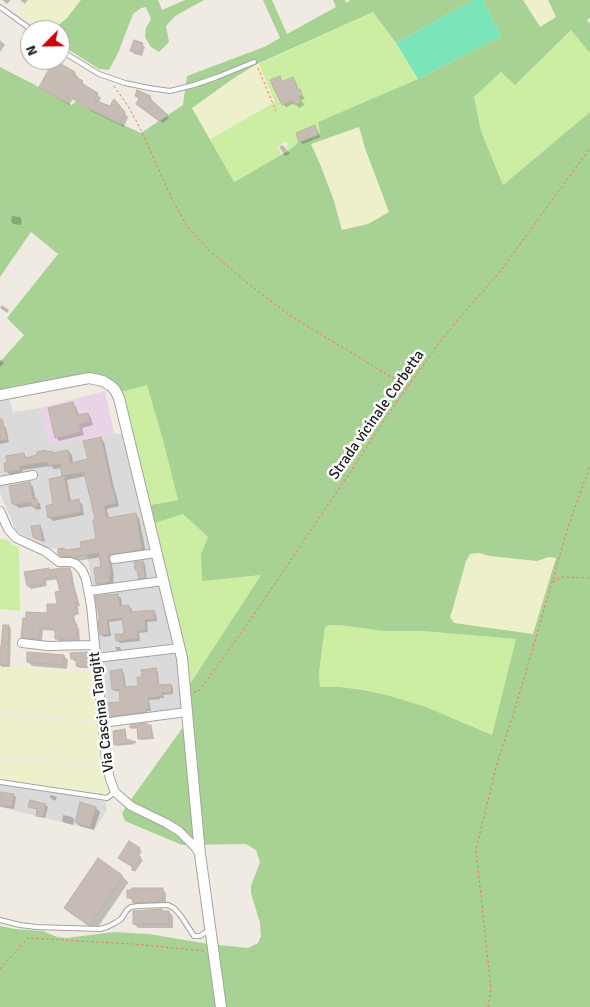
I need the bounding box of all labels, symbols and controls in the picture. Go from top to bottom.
north arrow [20,20,70,70]
text: N [22,43,41,58]
street label: Strada vicinale Corbetta [325,347,429,483]
street label: Via Cascina Tangitt [86,651,118,773]

